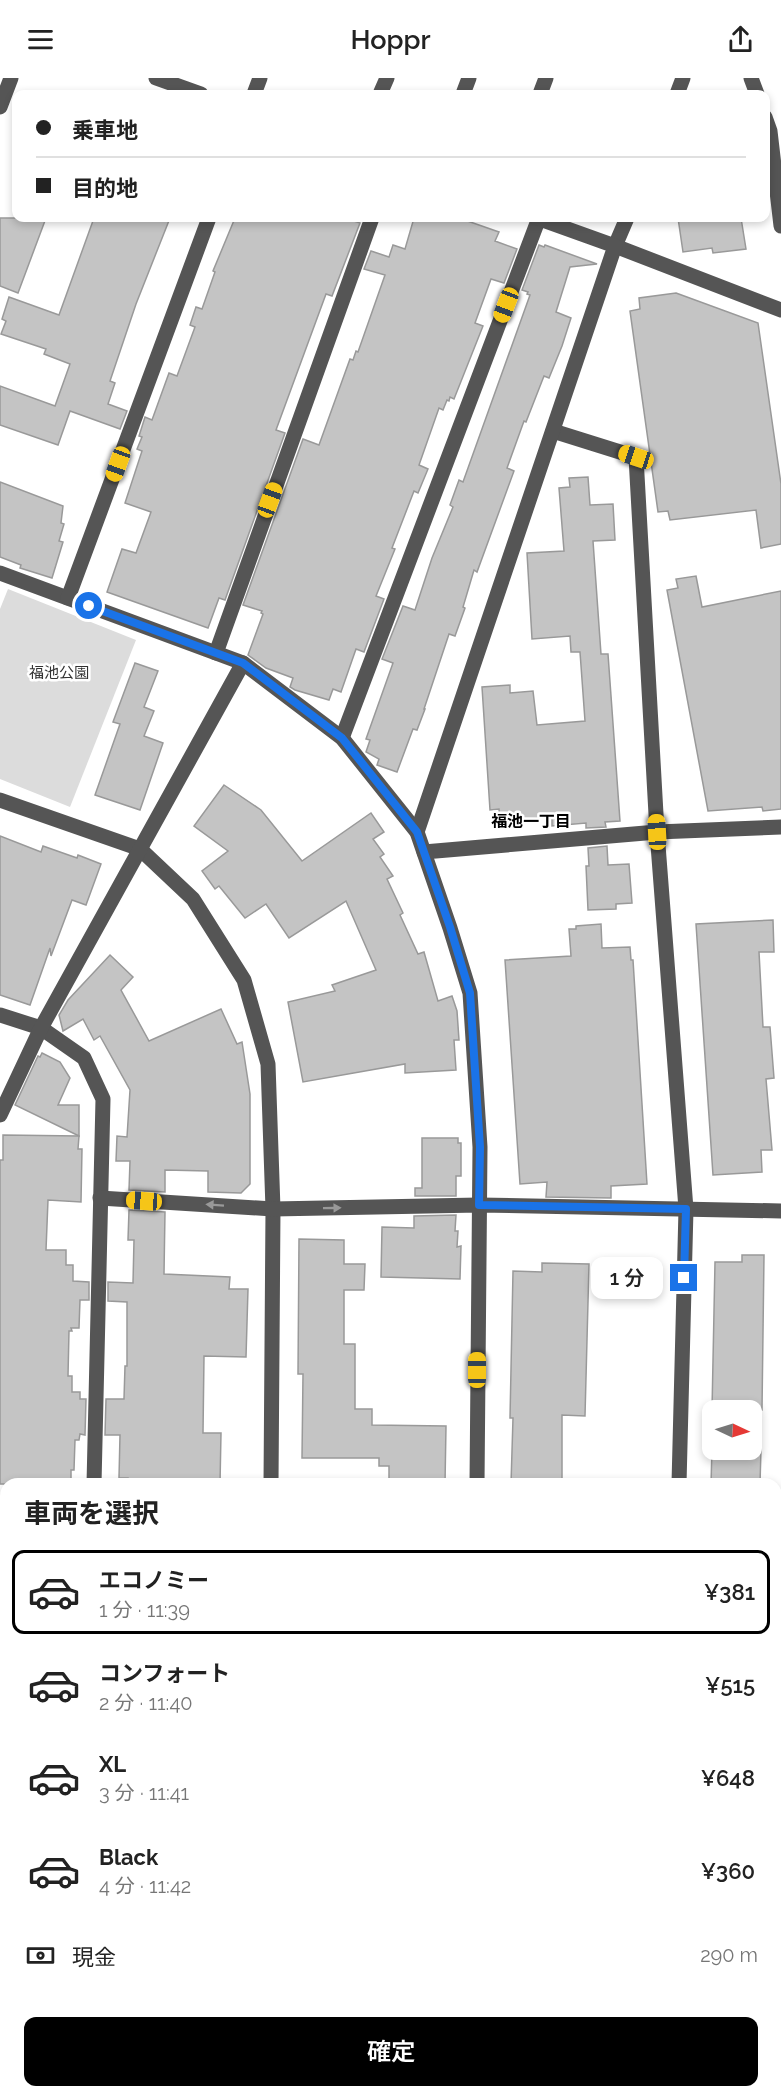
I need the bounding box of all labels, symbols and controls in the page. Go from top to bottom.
icon: menu [24,23,57,56]
icon: share [724,23,757,56]
text: Hoppr [350,24,431,55]
text: 乗車地 [72,117,138,143]
text: 目的地 [72,175,138,201]
car [491,285,521,325]
car [616,443,656,471]
car [103,444,133,484]
car [255,480,285,520]
route start [75,592,102,619]
park label: 福池公園 [29,664,89,682]
district label: 福池一丁目 [491,812,571,831]
car [647,814,667,850]
car [125,1191,163,1211]
one-way arrow [205,1201,224,1210]
one-way arrow [322,1203,341,1213]
callout: 1 分 [591,1257,663,1299]
route end [670,1264,697,1291]
text: 1 分 [610,1266,644,1290]
car [468,1352,486,1388]
north arrow [702,1400,762,1460]
map controls [702,1400,762,1460]
text: 車両を選択 [24,1498,159,1529]
icon: car [27,1565,81,1619]
text: エコノミー [99,1567,209,1593]
text: ¥381 [704,1579,755,1605]
text: 1 分 · 11:39 [99,1598,190,1622]
icon: car [27,1658,81,1712]
text: コンフォート [99,1660,230,1686]
text: ¥515 [705,1672,755,1698]
text: 2 分 · 11:40 [99,1691,193,1715]
icon: car [27,1751,81,1805]
text: XL [99,1751,126,1777]
text: ¥648 [701,1765,755,1791]
text: 3 分 · 11:41 [99,1781,189,1805]
icon: car [27,1844,81,1898]
text: Black [99,1844,158,1870]
text: ¥360 [701,1858,755,1884]
text: 4 分 · 11:42 [99,1874,191,1898]
icon: cash [24,1939,57,1972]
text: 290 m [700,1943,758,1967]
text: 現金 [72,1944,116,1970]
button: 確定 [24,2017,758,2086]

